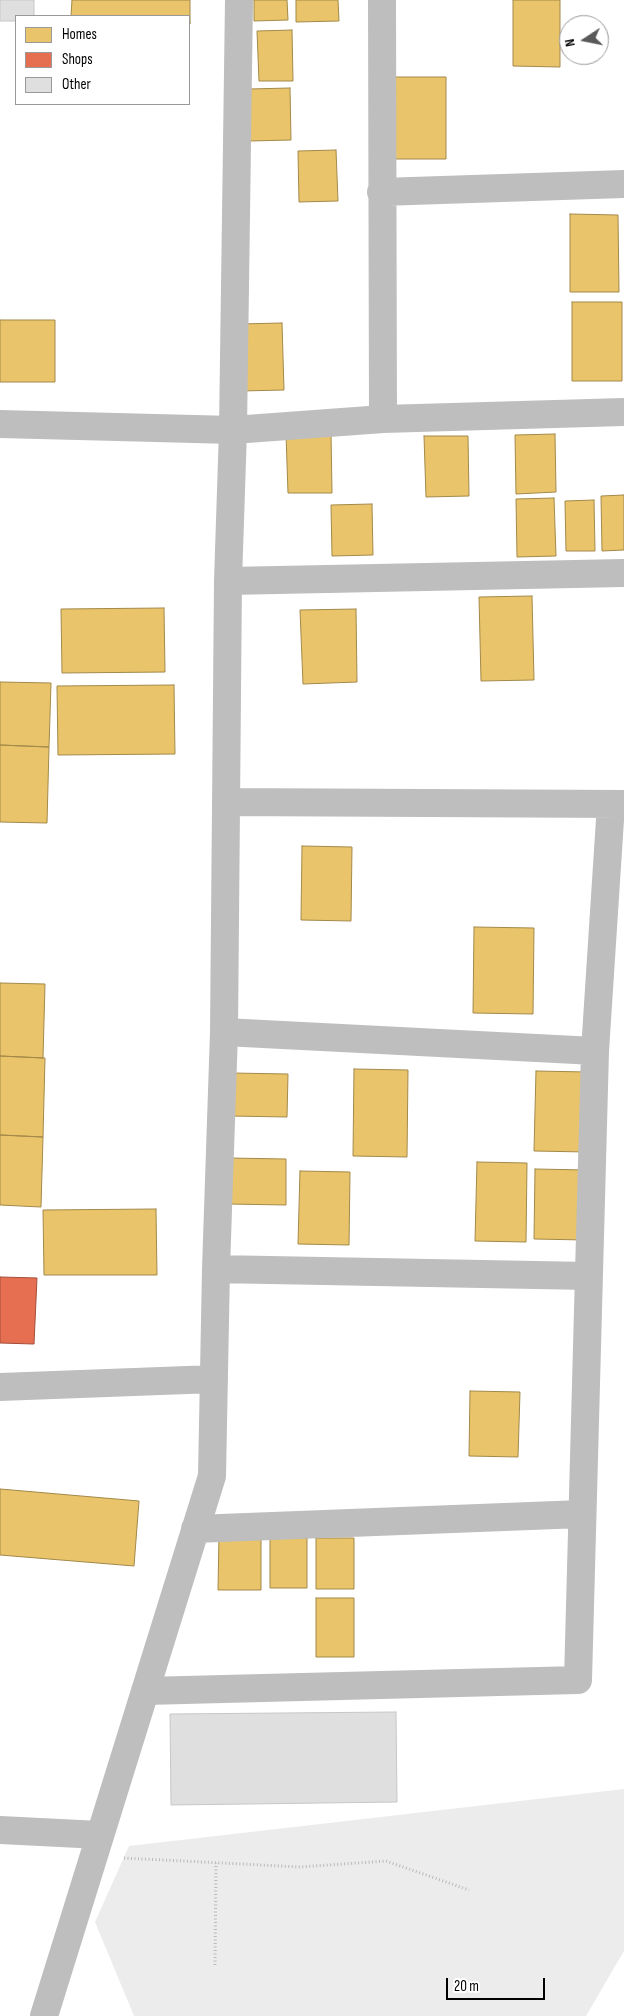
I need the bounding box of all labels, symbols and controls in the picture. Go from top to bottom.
legend [15,15,190,105]
north arrow [559,15,609,65]
text: Homes [62,25,97,44]
text: N [561,37,579,48]
text: Shops [62,50,93,69]
text: Other [62,75,91,94]
scale bar [449,1968,548,2000]
text: 20 m [454,1977,479,1996]

